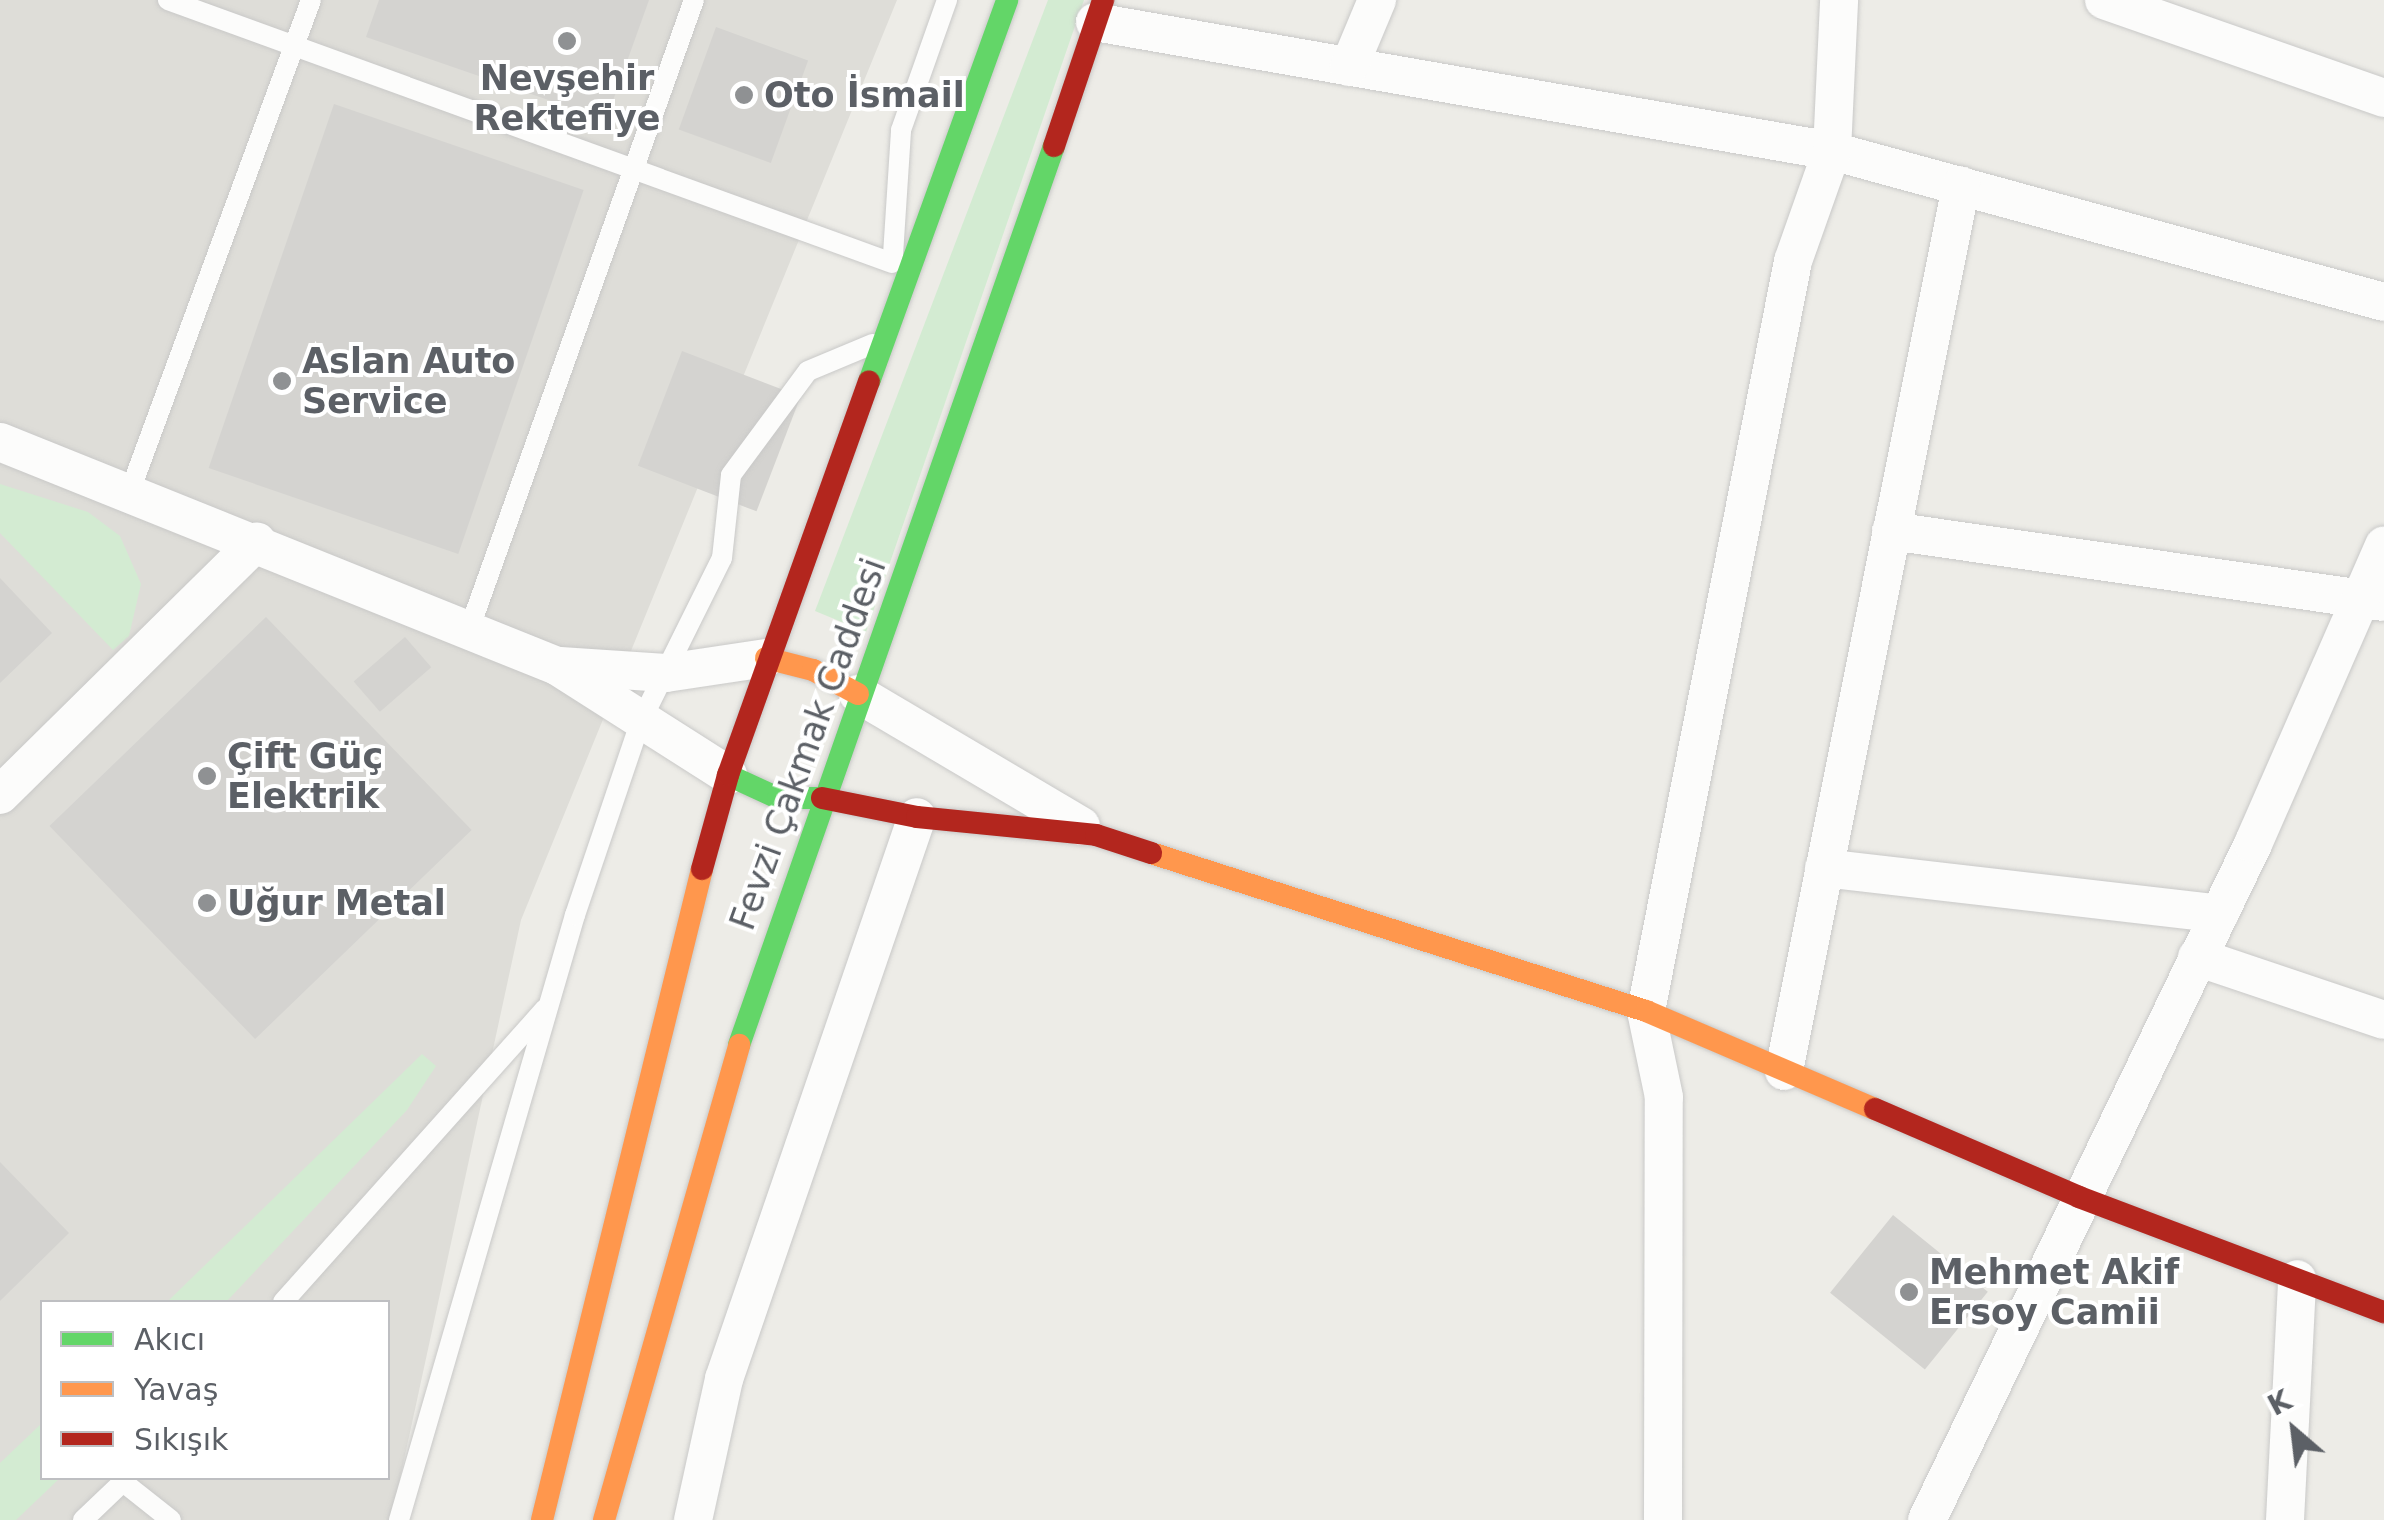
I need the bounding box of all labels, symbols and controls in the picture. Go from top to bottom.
marker: Nevşehir Rektefiye [556,30,578,52]
place label: Nevşehir Rektefiye [474,57,660,139]
place label: Oto İsmail [764,74,965,116]
marker: Oto İsmail [733,84,755,106]
place label: Aslan Auto Service [302,340,515,422]
marker: Aslan Auto Service [271,370,293,392]
street label: Fevzi Çakmak Caddesi [721,552,895,936]
place label: Çift Güç Elektrik [227,735,383,817]
marker: Çift Güç Elektrik [196,765,218,787]
place label: Uğur Metal [227,882,446,924]
marker: Uğur Metal [196,892,218,914]
place label: Mehmet Akif Ersoy Camii [1929,1251,2179,1333]
marker: Mehmet Akif Ersoy Camii [1898,1281,1920,1303]
legend [40,1300,390,1480]
text: Akıcı [134,1322,205,1357]
text: Yavaş [134,1372,218,1407]
north arrow [2244,1380,2344,1480]
text: K [2262,1383,2297,1423]
text: Sıkışık [134,1422,228,1457]

